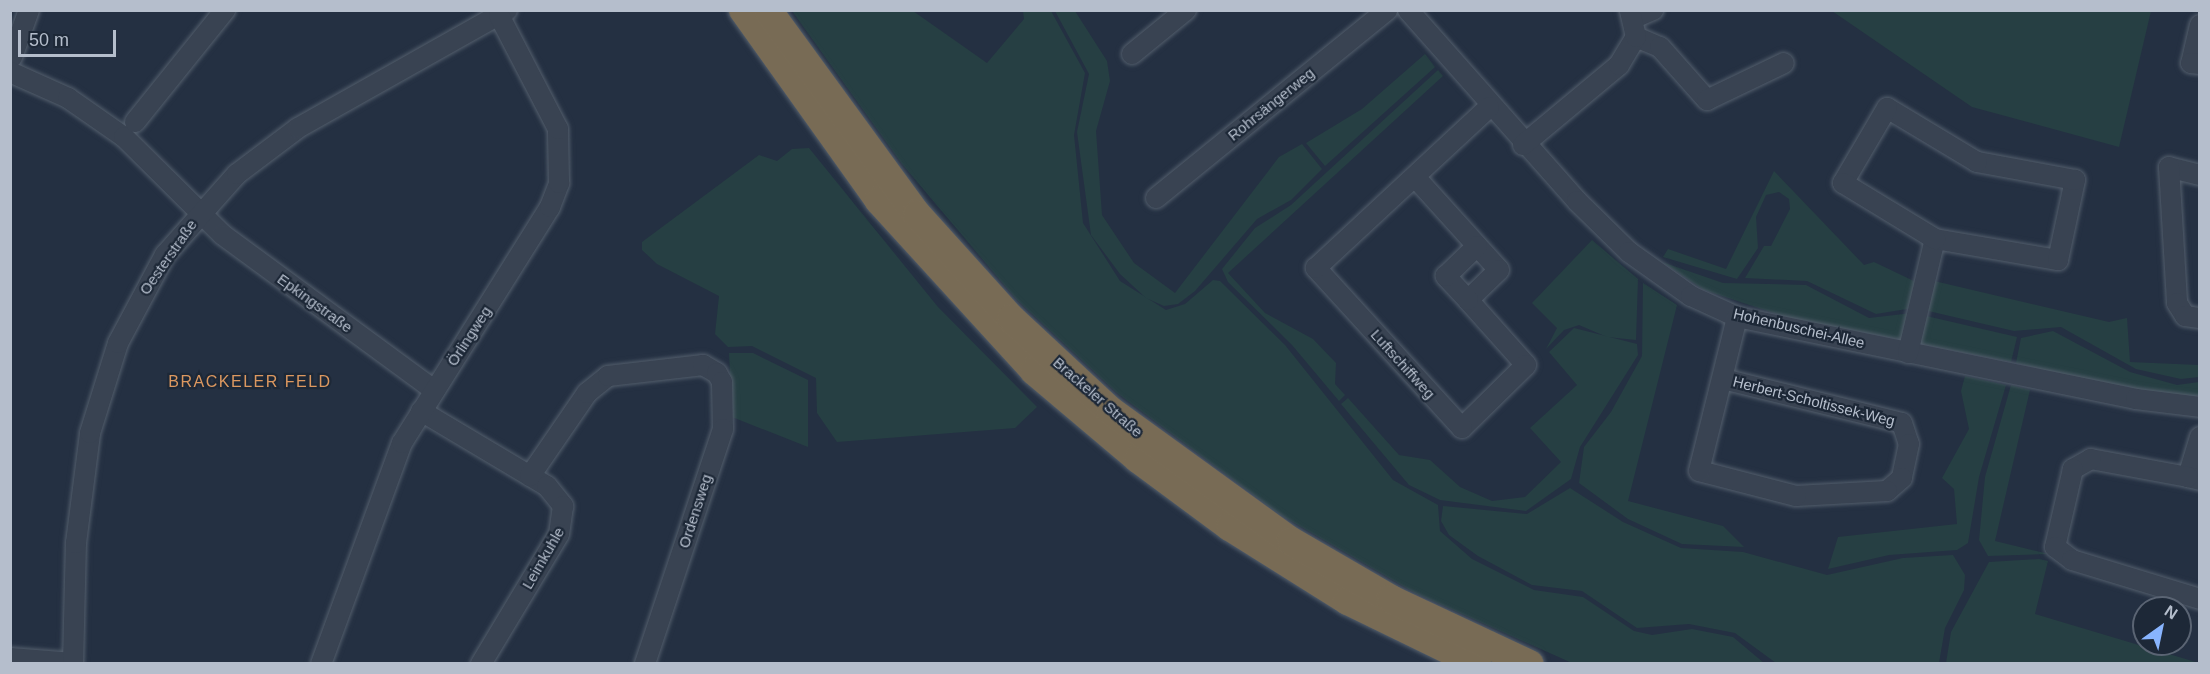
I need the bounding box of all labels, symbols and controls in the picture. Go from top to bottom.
scale bar [21,18,118,56]
text: 50 m [29,30,69,50]
street label: Rohrsängerweg [1224,64,1318,144]
street label: Oesterstraße [136,216,200,298]
street label: Epkingstraße [274,270,356,336]
street label: Örlingweg [443,303,495,369]
street label: Hohenbuschei-Allee [1732,304,1866,352]
street label: Luftschiffweg [1367,326,1439,402]
street label: Brackeler Straße [1050,353,1146,441]
district label: BRACKELER FELD [168,372,332,392]
street label: Herbert-Scholtissek-Weg [1731,372,1897,430]
street label: Ordensweg [675,472,715,550]
street label: Leimkuhle [518,524,568,592]
north arrow [2132,596,2192,656]
text: N [2162,602,2180,622]

